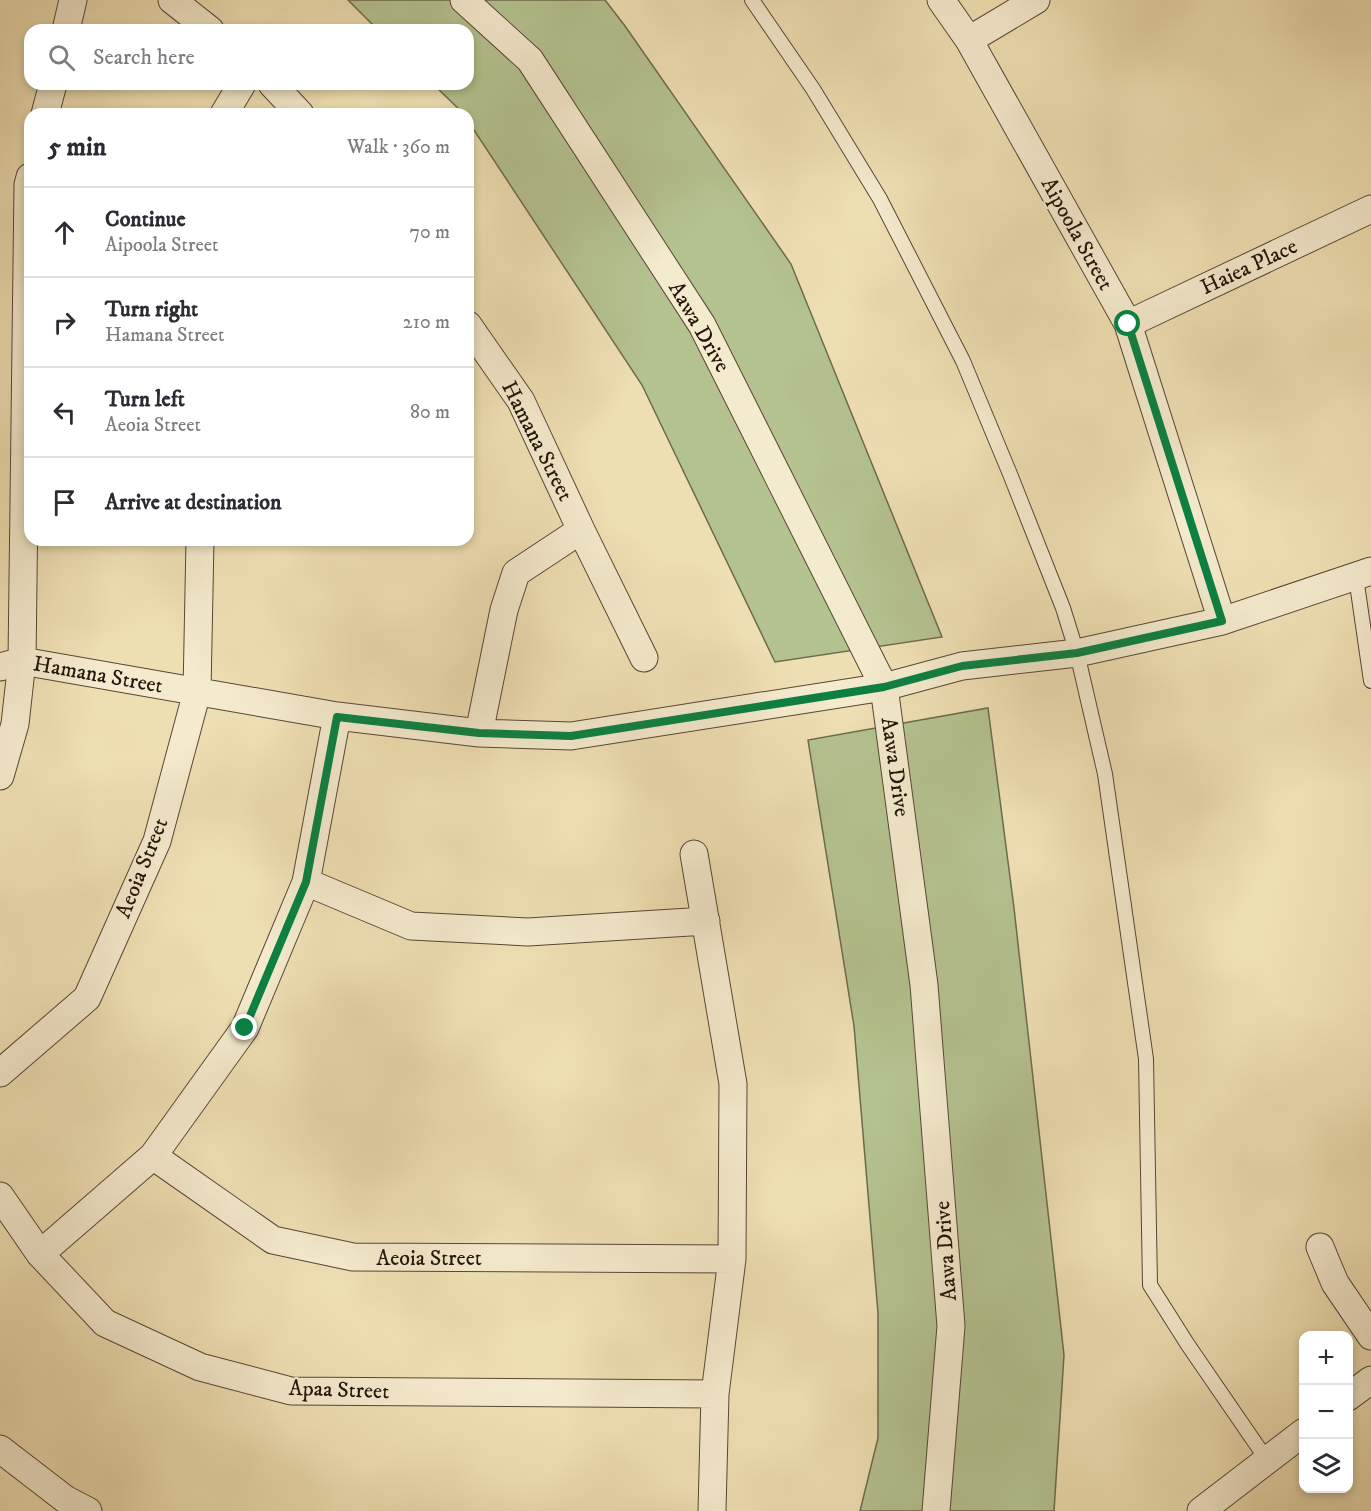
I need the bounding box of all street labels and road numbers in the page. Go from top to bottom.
street label: Aipoola Street [1035,173,1119,295]
street label: Haiea Place [1196,233,1302,301]
street label: Aawa Drive [662,277,736,377]
street label: Hamana Street [495,376,579,506]
street label: Hamana Street [31,650,165,700]
street label: Aawa Drive [875,715,915,819]
street label: Aeoia Street [110,814,174,922]
street label: Aawa Drive [929,1200,963,1302]
street label: Aeoia Street [376,1245,482,1272]
street label: Apaa Street [288,1375,390,1405]

